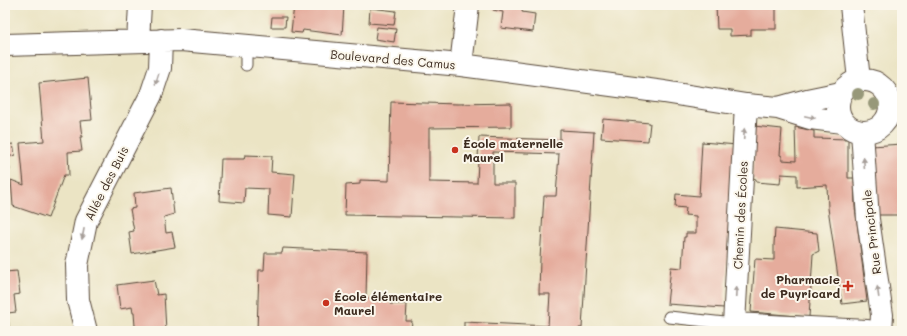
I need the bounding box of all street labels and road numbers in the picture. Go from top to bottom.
street label: Boulevard des Camus [330,46,456,72]
street label: Allée des Buis [80,143,132,223]
street label: Chemin des Écoles [729,160,751,270]
street label: Rue Principale [858,189,884,275]

